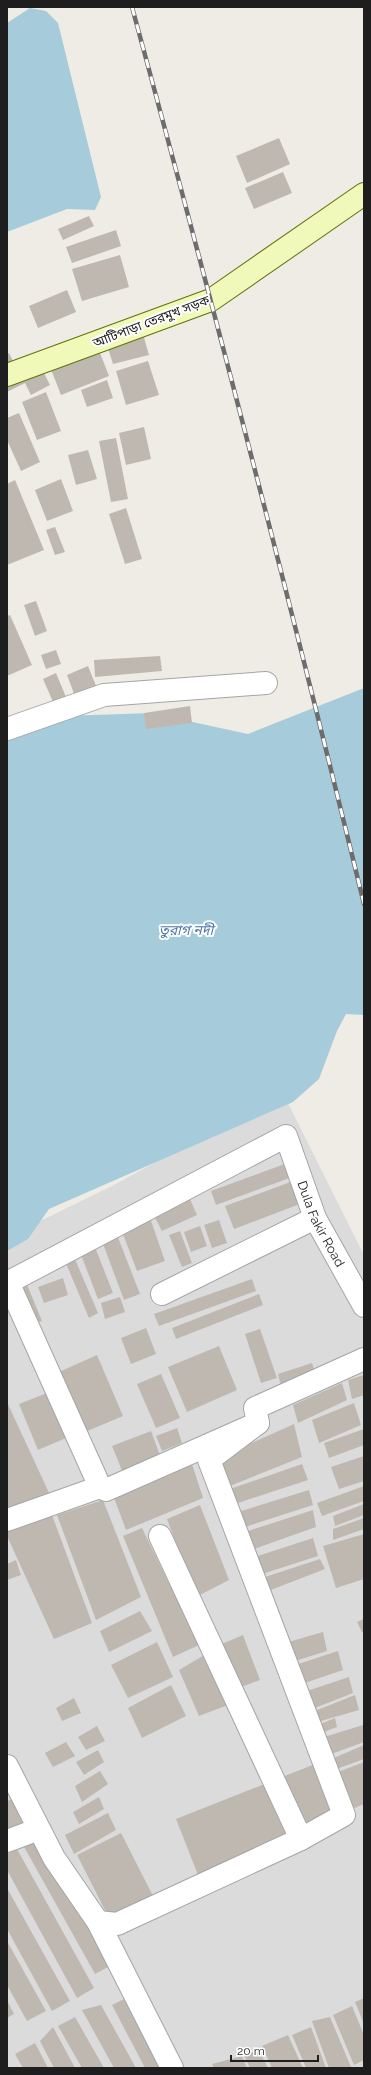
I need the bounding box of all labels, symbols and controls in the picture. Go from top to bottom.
street label: আটিপাড়া তেরমুখ সড়ক [90,292,212,352]
water label: তুরাগ নদী [159,922,216,939]
street label: Dula Fakir Road [294,1179,348,1269]
scale bar [231,2037,318,2063]
text: 20 m [237,2044,265,2058]

